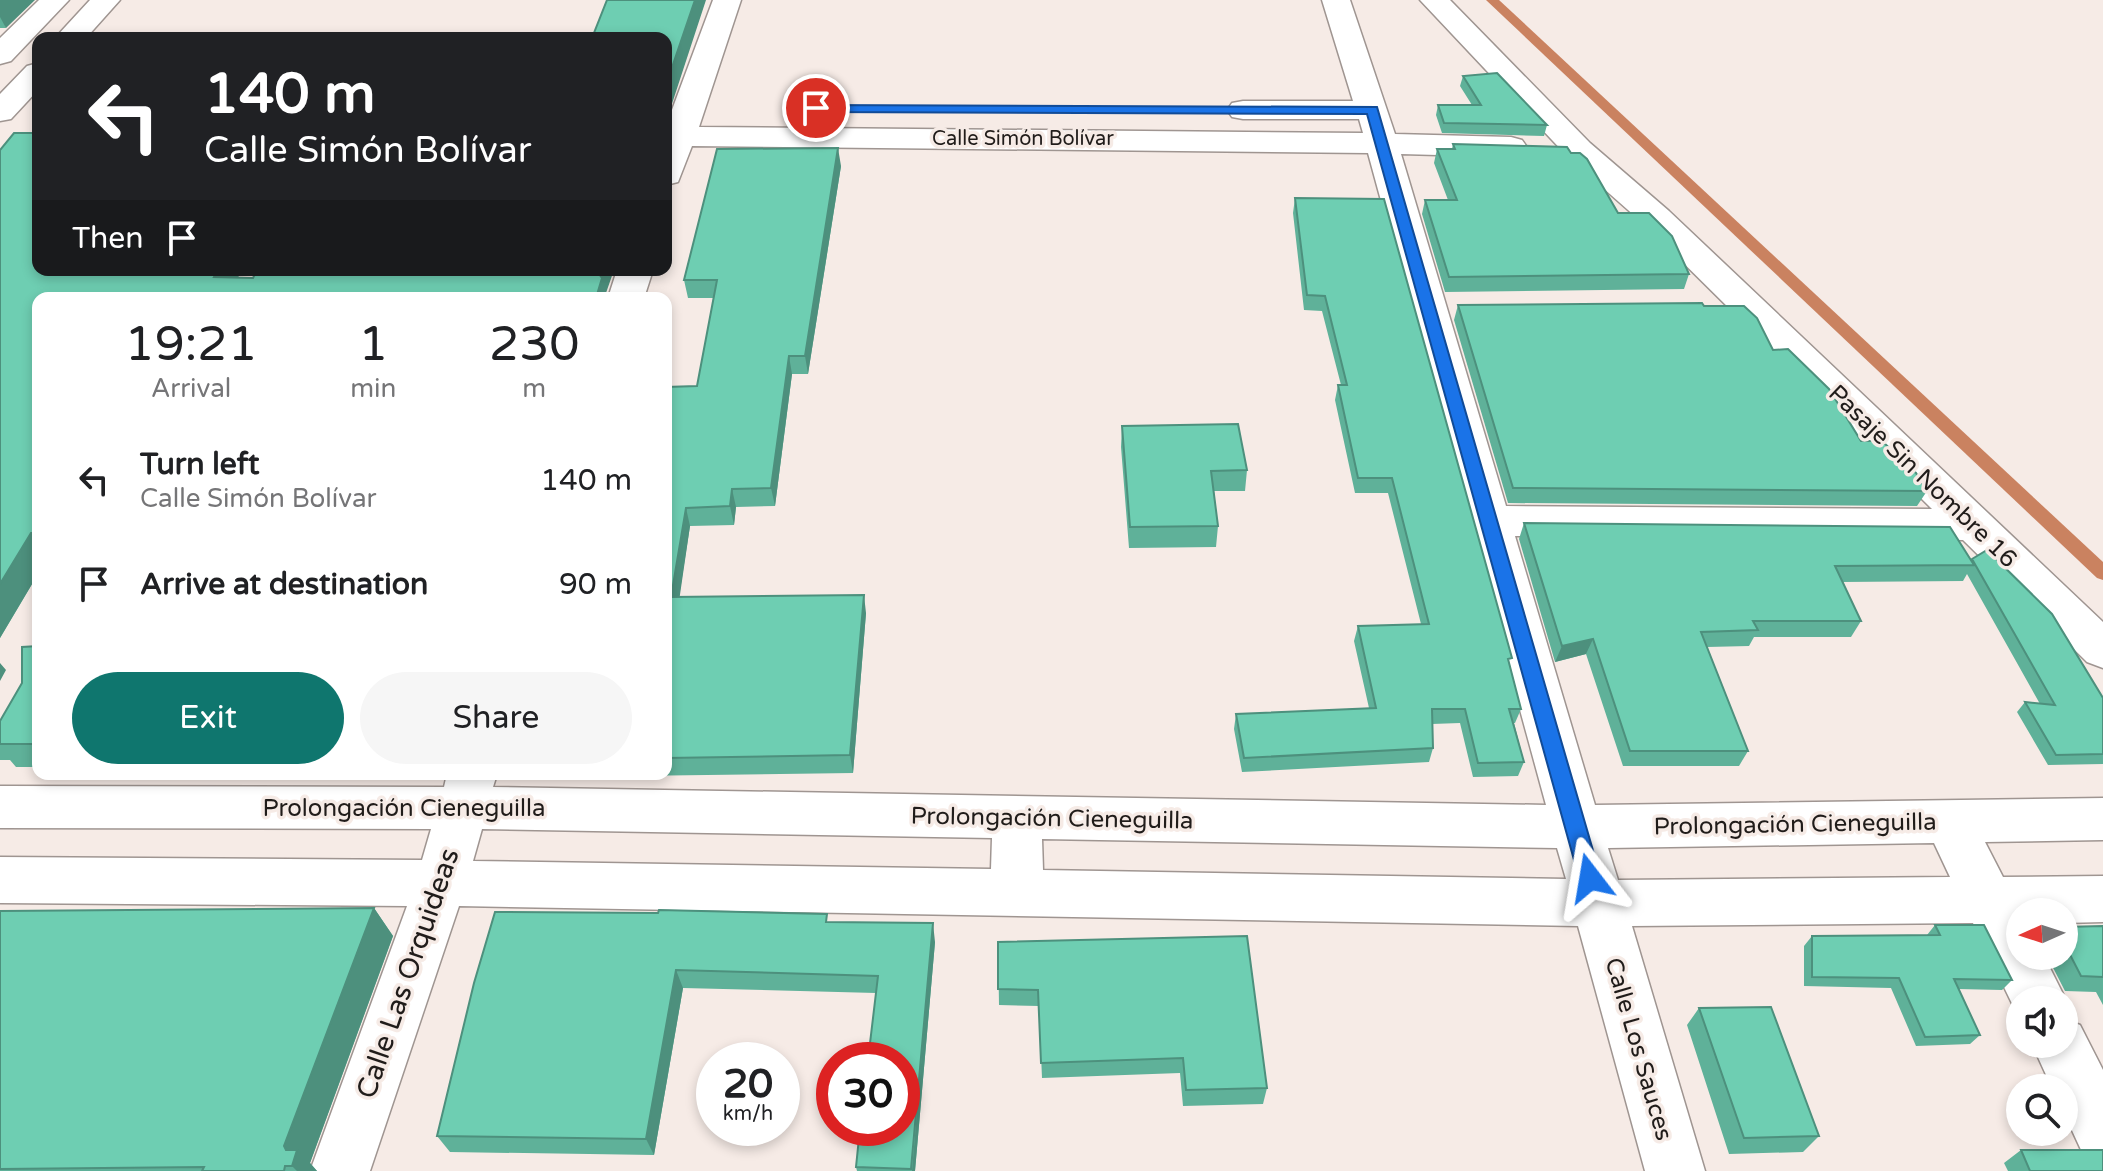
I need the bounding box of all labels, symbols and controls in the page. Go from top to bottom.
text: 140 m [204,61,375,128]
icon: left [72,64,176,168]
pin [782,74,850,142]
icon: arrive [794,86,838,130]
street label: Calle Simón Bolívar [932,127,1114,151]
text: Calle Simón Bolívar [204,129,531,172]
icon: arrive [160,216,204,260]
text: Then [72,220,144,257]
text: 19:21 [125,316,258,374]
text: 1 [358,316,388,374]
text: 230 [489,316,579,374]
text: Arrival [151,373,231,404]
text: min [350,373,396,404]
text: m [522,373,546,404]
street label: Pasaje Sin Nombre 16 [1822,379,2023,574]
text: Turn left [140,446,259,483]
icon: left [72,458,116,502]
text: 140 m [540,462,632,499]
text: Calle Simón Bolívar [140,483,376,514]
icon: arrive [72,562,116,606]
text: Arrive at destination [140,566,428,603]
text: 90 m [559,566,632,603]
button: Exit [72,672,344,764]
button: Share [360,672,632,764]
street label: Prolongación Cieneguilla [262,794,546,823]
street label: Prolongación Cieneguilla [910,802,1194,835]
street label: Prolongación Cieneguilla [1653,808,1937,841]
position arrow [1548,836,1632,920]
street label: Calle Las Orquideas [349,844,467,1103]
north arrow [2006,898,2078,970]
map controls [2006,898,2078,1146]
street label: Calle Los Sauces [1599,954,1678,1144]
button: sound [2006,986,2078,1058]
speed limit sign: 30 [816,1042,920,1146]
text: 20 [723,1060,773,1108]
button: search [2006,1074,2078,1146]
text: km/h [723,1102,773,1126]

